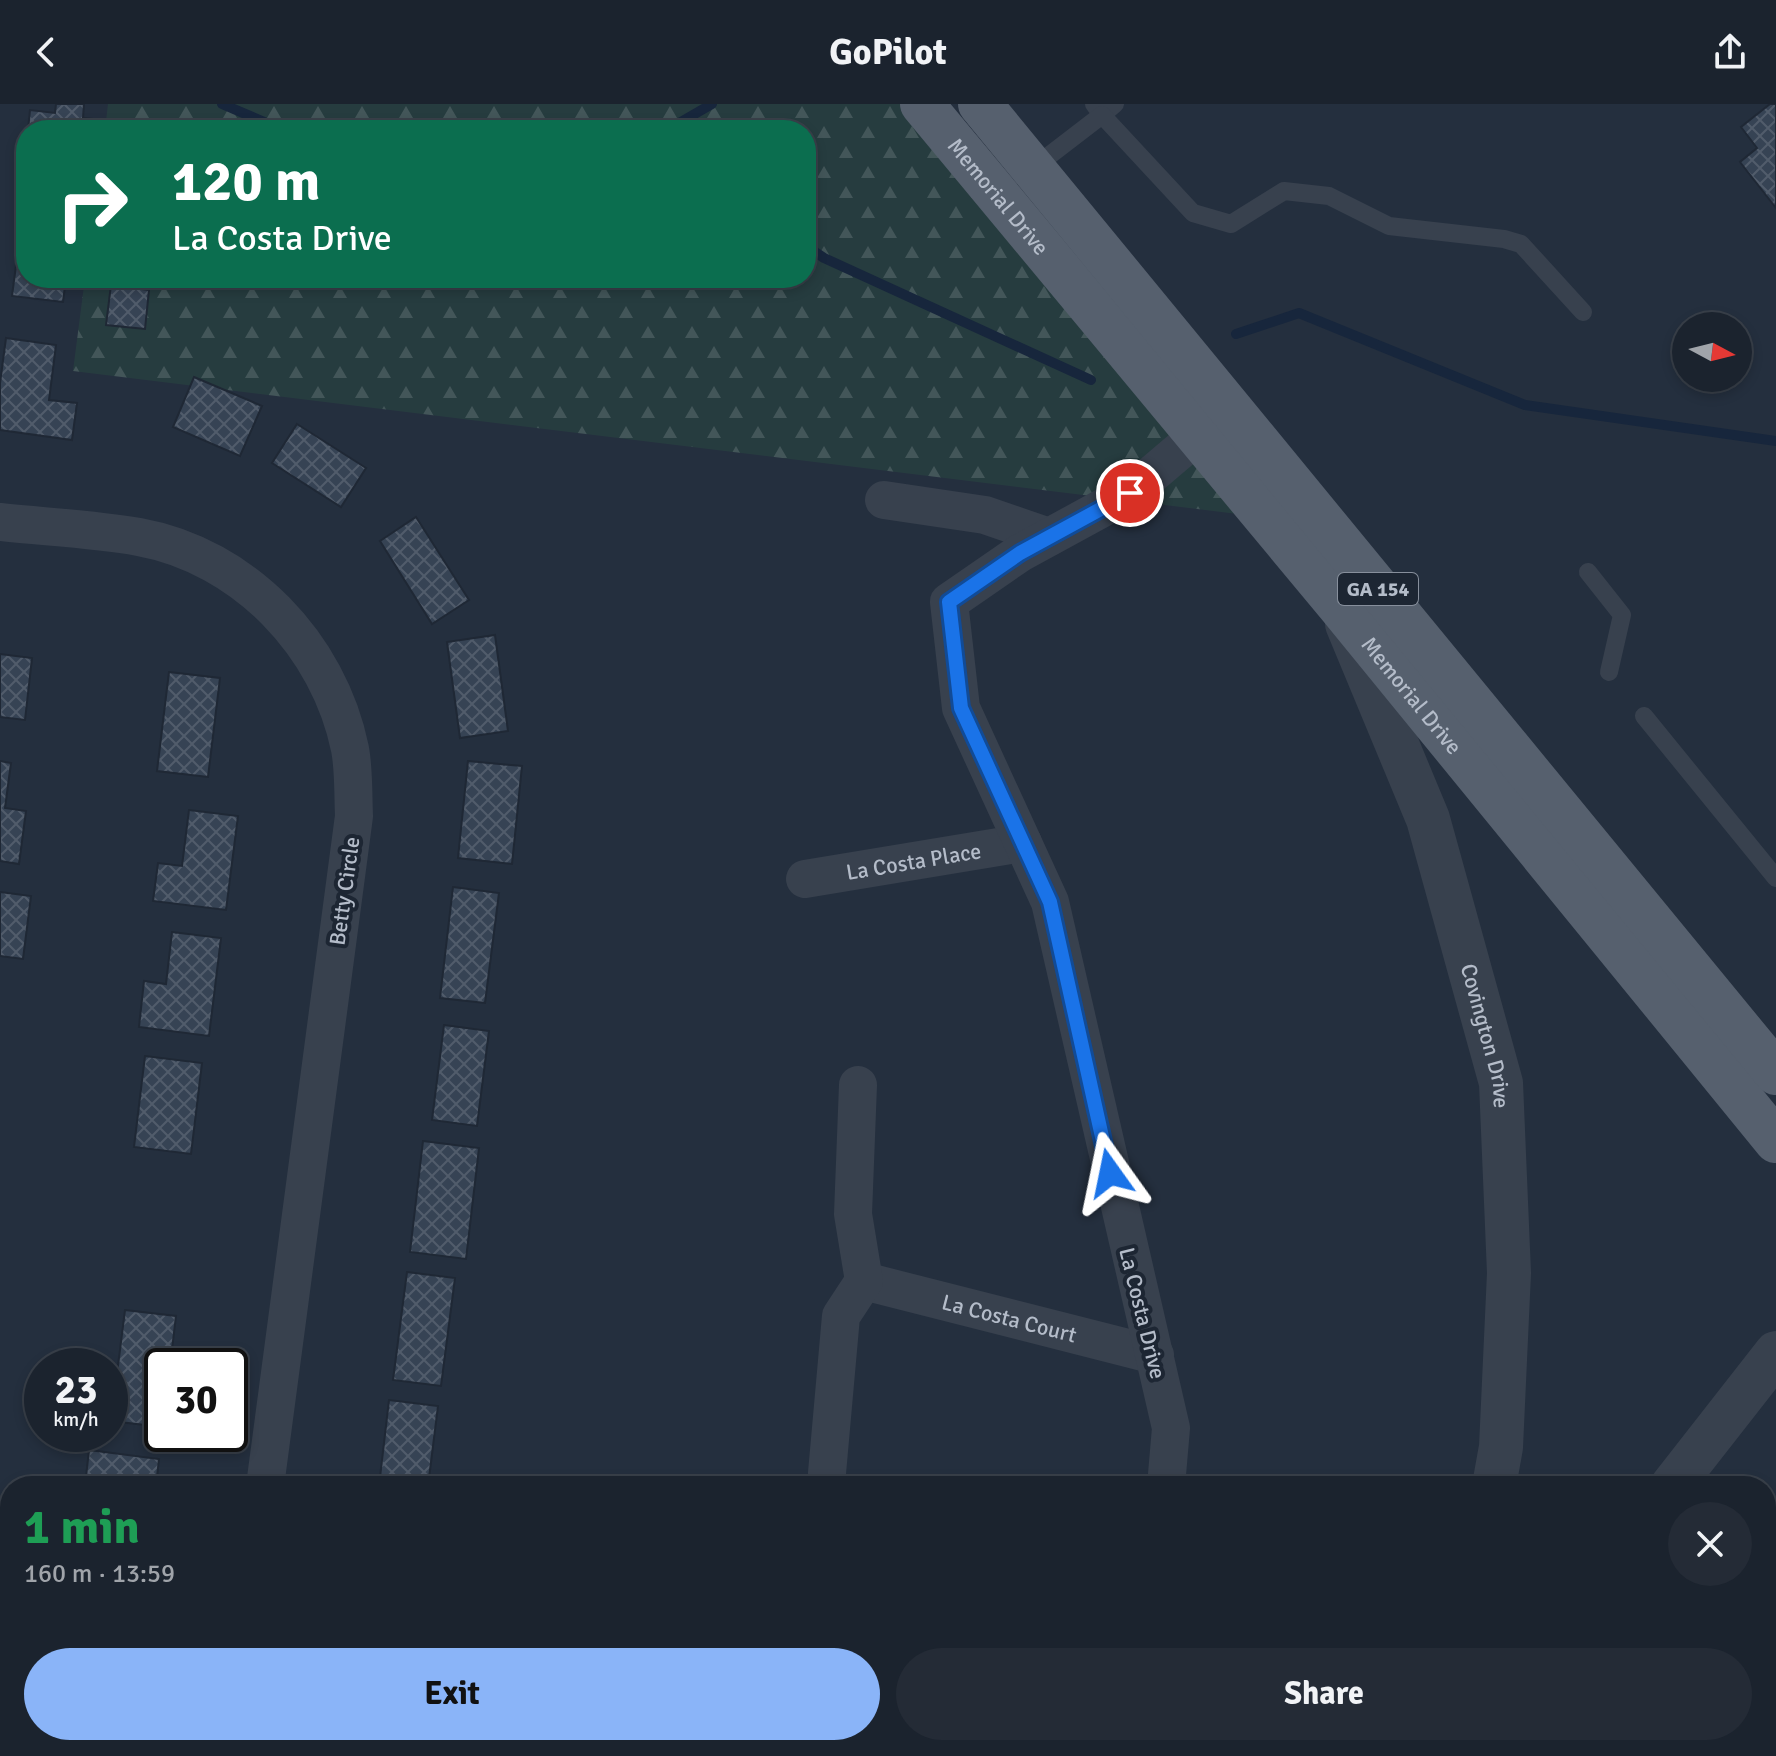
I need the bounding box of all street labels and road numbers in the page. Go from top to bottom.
street label: Memorial Drive [942,133,1055,261]
road number: GA 154 [1338,573,1418,605]
street label: Memorial Drive [1356,631,1468,760]
street label: Betty Circle [324,835,365,947]
street label: La Costa Place [844,837,983,886]
street label: Covington Drive [1455,961,1515,1109]
street label: La Costa Drive [1113,1245,1172,1382]
street label: La Costa Court [939,1288,1080,1349]

